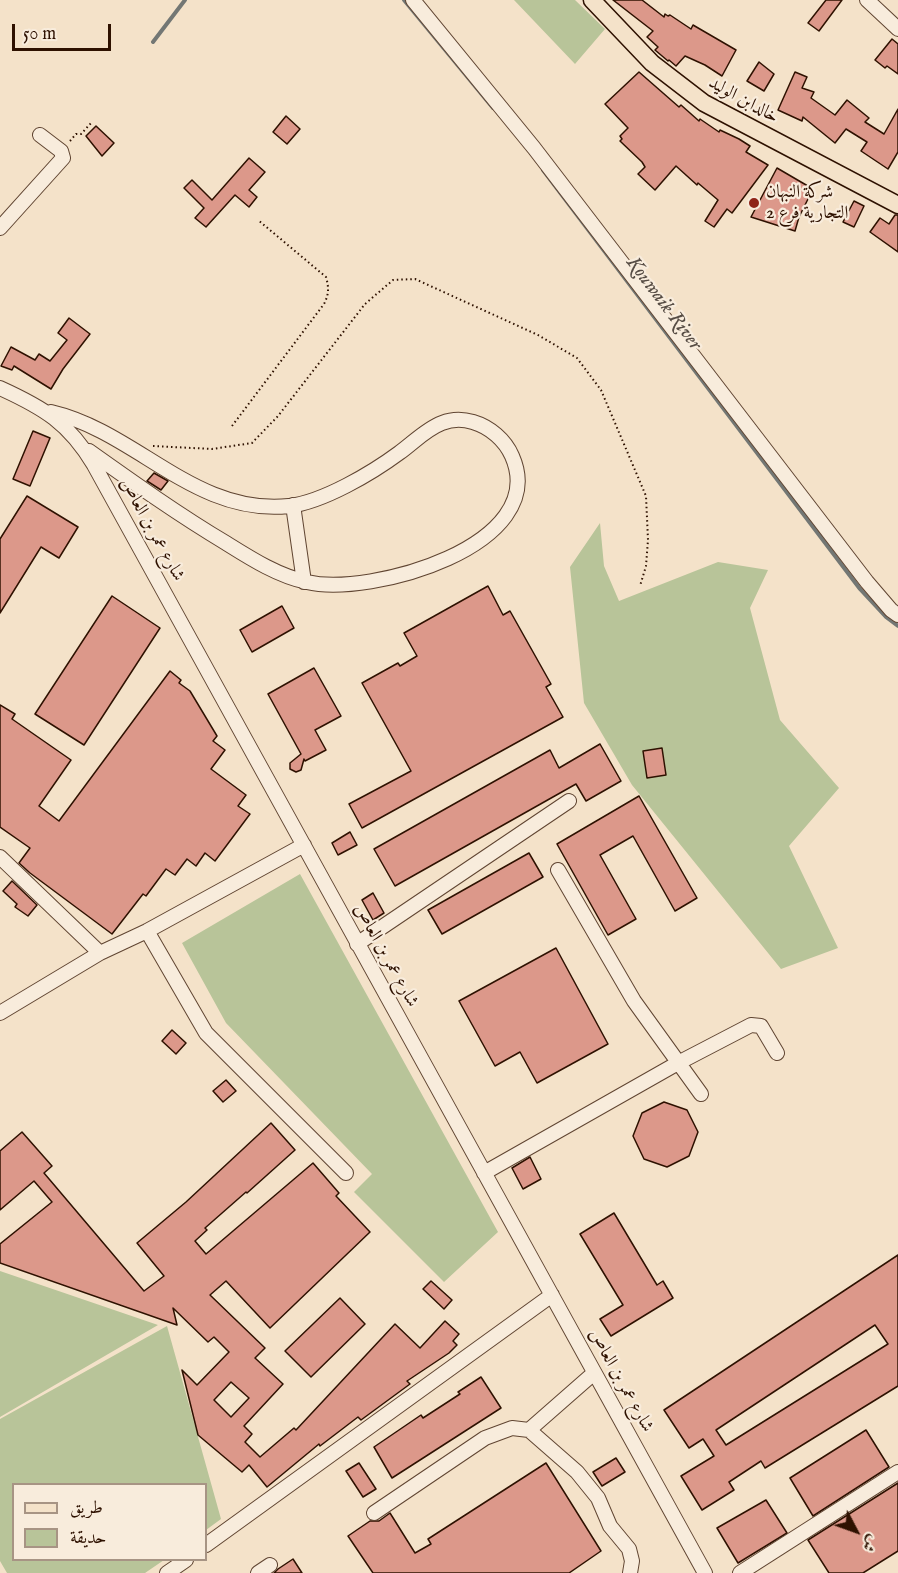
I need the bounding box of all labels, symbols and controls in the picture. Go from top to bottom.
scale bar [15,12,114,50]
text: 50 m [23,23,56,46]
street label: خالدابن الوليد [704,73,782,129]
place label: شركة النبهان التجارية فرع 2 [766,182,848,224]
marker: شركة النبهان التجارية فرع 2 [747,196,761,210]
water label: Kouwaik River [620,252,706,356]
street label: شارع عمر بن العاص [114,474,188,586]
street label: شارع عمر بن العاص [348,900,422,1012]
street label: شارع عمر بن العاص [583,1325,657,1437]
legend [12,1483,207,1561]
text: طريق [70,1497,103,1520]
north arrow [826,1501,886,1561]
text: حديقة [70,1527,106,1550]
text: ش [857,1530,882,1555]

